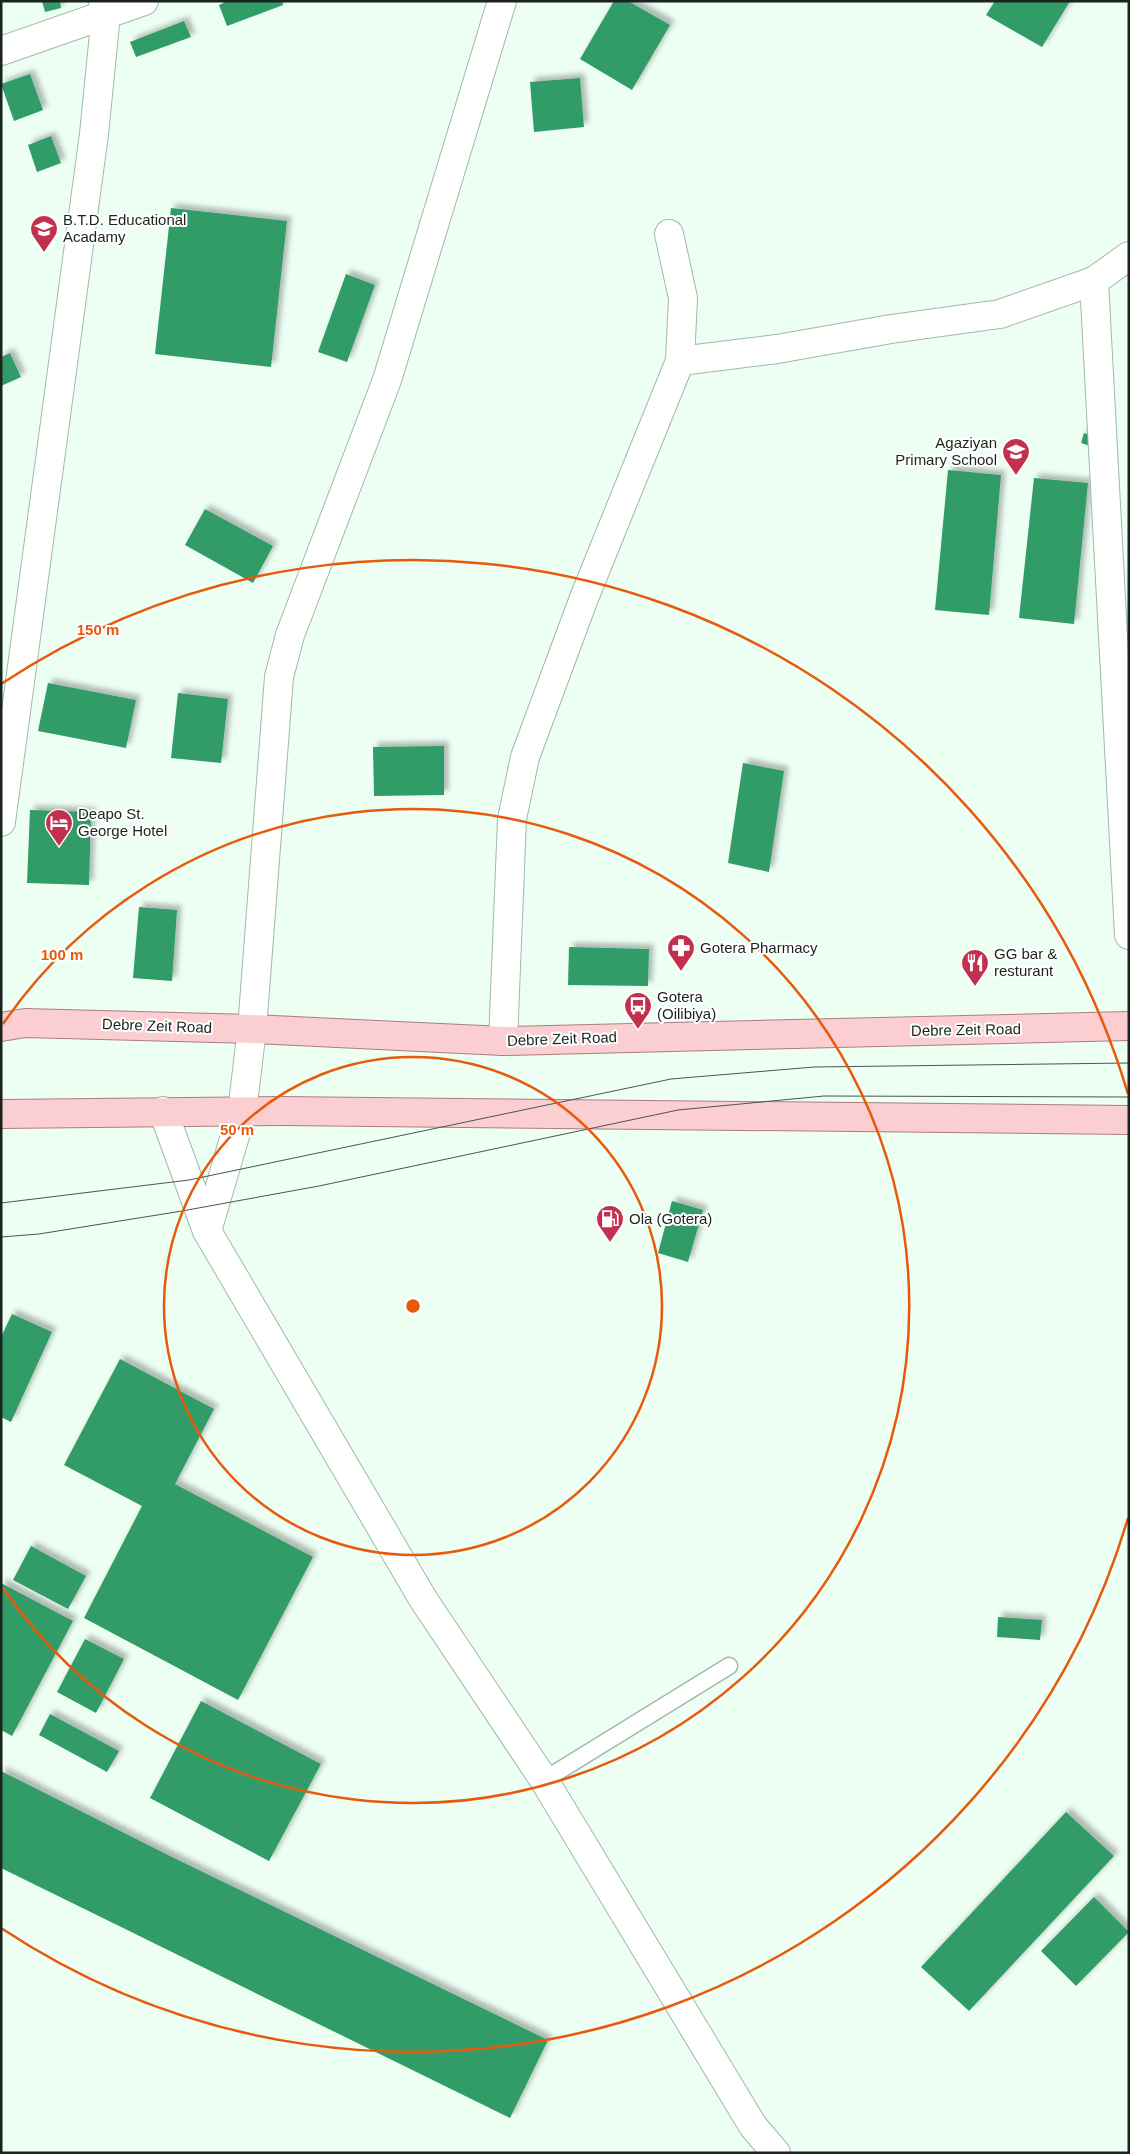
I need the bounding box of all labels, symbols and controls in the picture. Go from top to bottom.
place label: B.T.D. Educational Acadamy [63,211,186,245]
school or university icon: B.T.D. Educational Acadamy [29,214,59,253]
place label: Agaziyan Primary School [895,434,997,468]
school or university icon: Agaziyan Primary School [1001,437,1031,476]
text: 150 m [77,621,119,638]
place label: Deapo St. George Hotel [78,805,167,839]
hotel icon: Deapo St. George Hotel [44,808,74,847]
pharmacy icon: Gotera Pharmacy [666,933,696,972]
place label: Gotera Pharmacy [700,939,818,956]
place label: GG bar & resturant [994,945,1057,979]
text: 100 m [41,946,83,963]
restaurant icon: GG bar & resturant [960,948,990,987]
place label: Gotera (Oilibiya) [657,988,716,1022]
bus stop icon: Gotera (Oilibiya) [623,991,653,1030]
street label: Debre Zeit Road [102,1015,212,1036]
street label: Debre Zeit Road [911,1020,1021,1039]
street label: Debre Zeit Road [507,1028,617,1049]
text: 50 m [220,1121,254,1138]
fuel station icon: Ola (Gotera) [595,1204,625,1243]
place label: Ola (Gotera) [629,1210,712,1227]
centre of rings [404,1297,422,1315]

